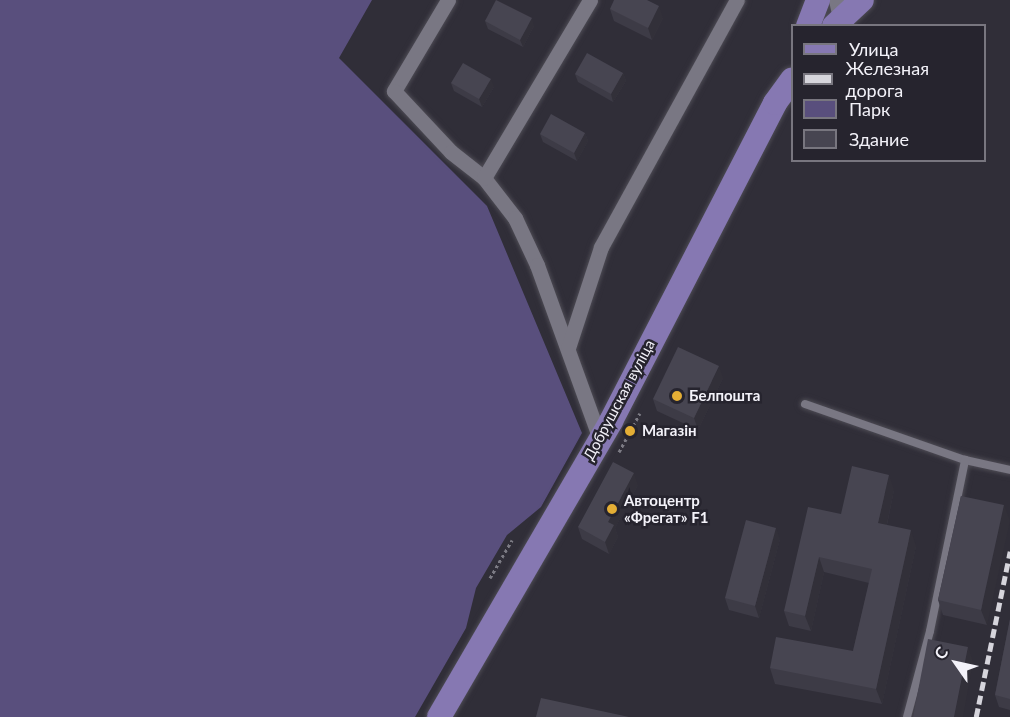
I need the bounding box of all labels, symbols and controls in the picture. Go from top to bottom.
legend [791,24,986,162]
text: Улица [849,38,899,60]
text: Железная дорога [845,57,929,101]
text: Парк [849,98,890,120]
text: Здание [849,128,909,150]
street label: Добрушская вуліца [580,337,658,463]
place label: Белпошта [689,387,760,405]
marker: Белпошта [670,389,684,403]
place label: Магазін [642,422,697,440]
marker: Магазін [623,424,637,438]
place label: Автоцентр «Фрегат» F1 [624,491,708,526]
marker: Автоцентр «Фрегат» F1 [605,502,619,516]
north arrow [926,633,986,693]
text: С [930,643,952,662]

